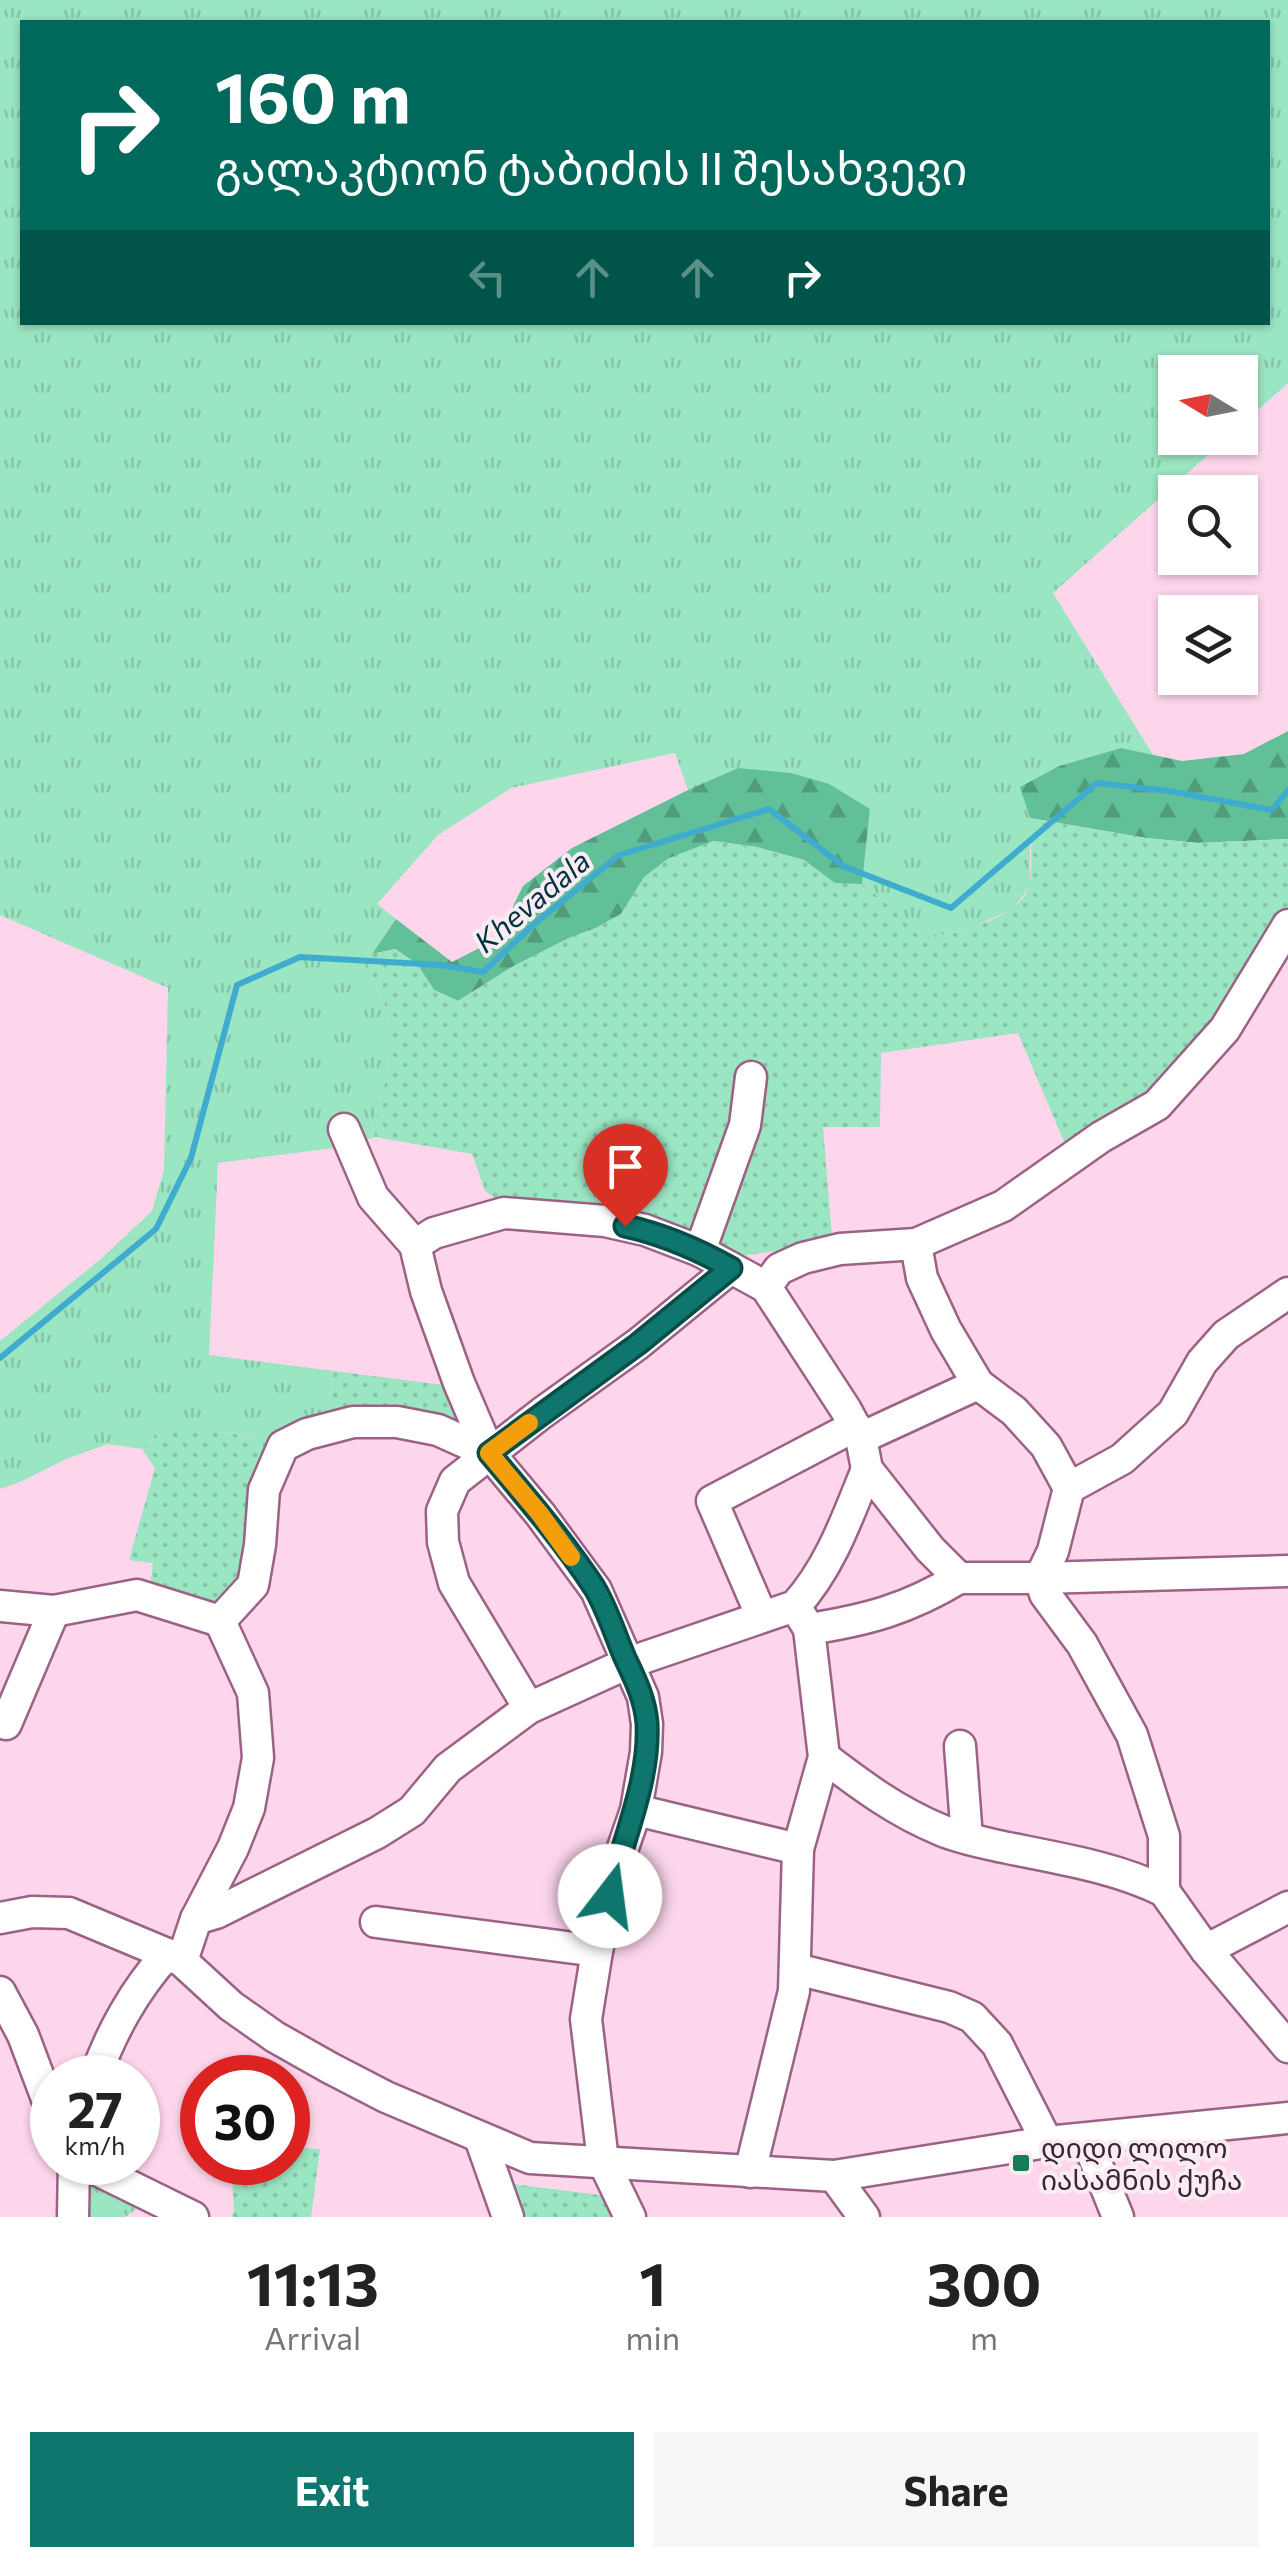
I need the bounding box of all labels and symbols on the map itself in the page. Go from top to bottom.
north arrow [1158,355,1258,455]
water label: Khevadala [466,841,596,959]
pin [583,1124,668,1227]
position arrow [558,1844,662,1948]
speed limit sign: 30 [180,2055,310,2185]
place label: დიდი ლილო იასამნის ქუჩა [1041,2130,1242,2197]
marker: დიდი ლილო იასამნის ქუჩა [1010,2152,1032,2174]

